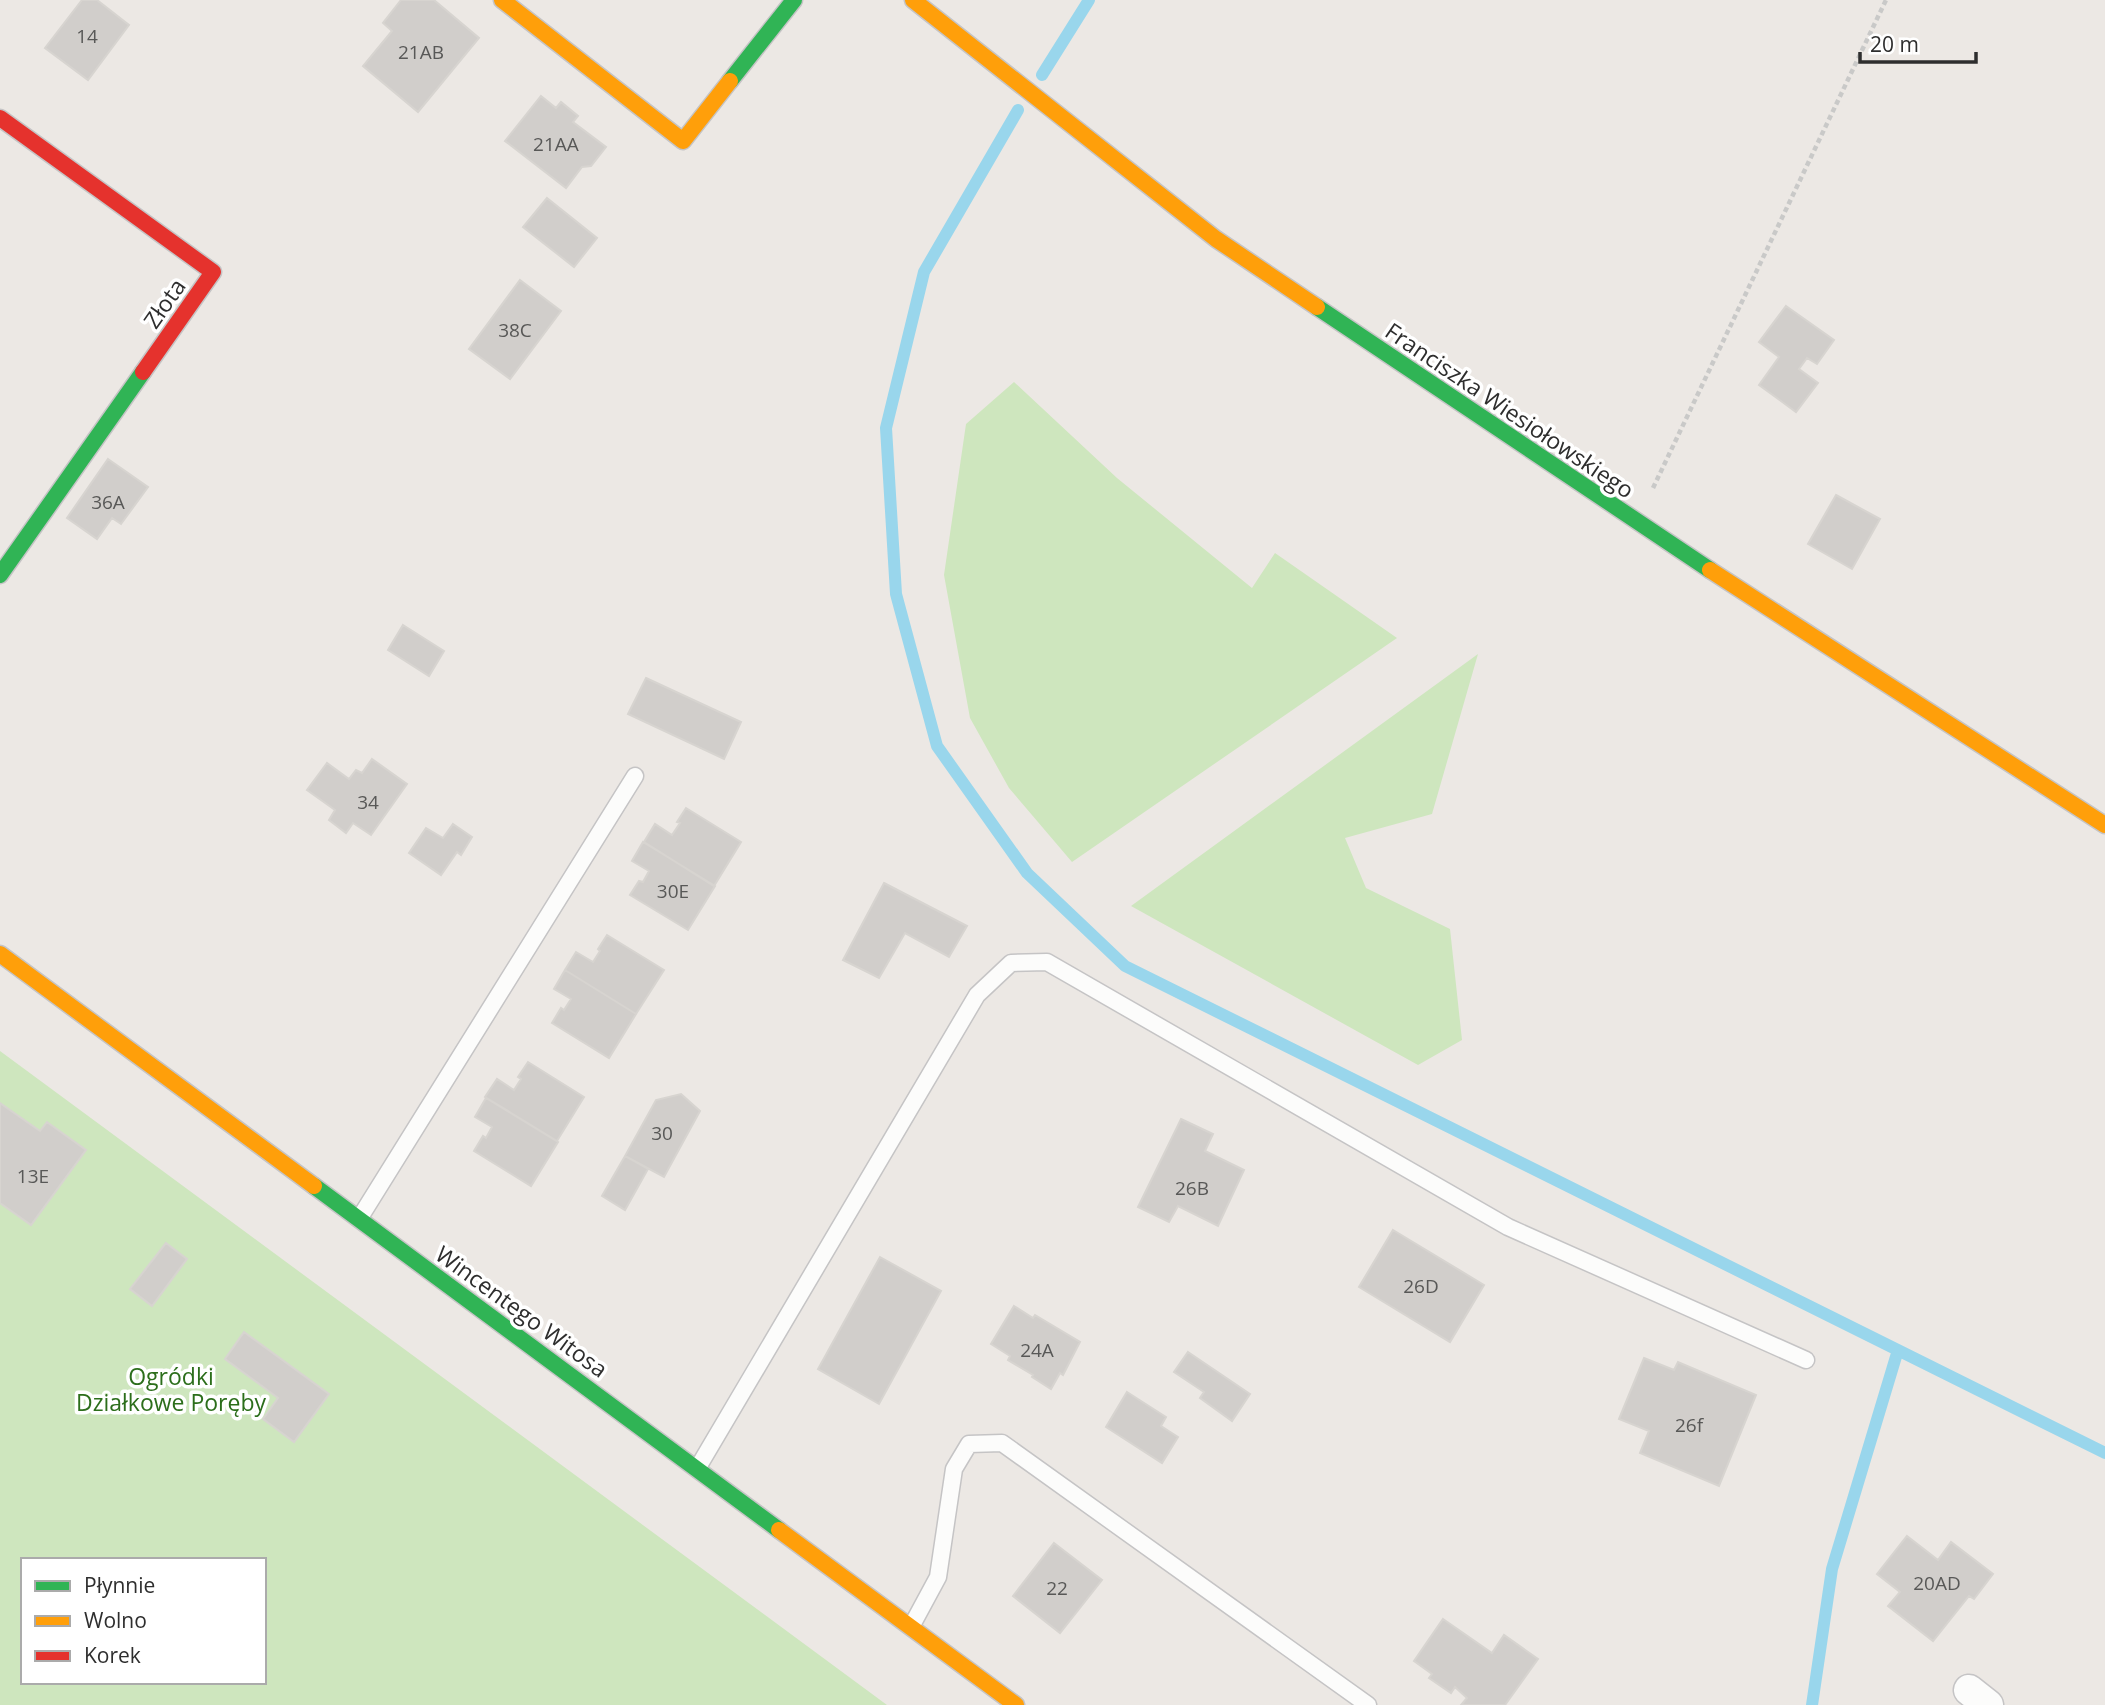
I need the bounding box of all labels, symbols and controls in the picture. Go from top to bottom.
scale bar [1860,21,1976,65]
house number: 14 [76,23,98,49]
text: 20 m [1870,30,1919,58]
house number: 21AB [398,39,444,65]
house number: 21AA [533,131,579,157]
street label: Złota [135,272,193,334]
street label: Franciszka Wiesiołowskiego [1379,315,1641,505]
house number: 38C [498,317,532,343]
house number: 36A [91,489,125,515]
house number: 34 [357,789,379,815]
house number: 30E [657,878,689,904]
house number: 30 [651,1120,673,1146]
house number: 13E [17,1163,49,1189]
house number: 26B [1175,1175,1209,1201]
street label: Wincentego Witosa [430,1238,614,1384]
house number: 26D [1403,1273,1439,1299]
house number: 24A [1020,1337,1054,1363]
park label: Ogródki Działkowe Poręby [76,1360,267,1418]
house number: 26f [1675,1412,1705,1438]
legend [21,1558,266,1684]
house number: 20AD [1913,1570,1961,1596]
text: Płynnie [84,1571,155,1599]
house number: 22 [1046,1575,1068,1601]
text: Wolno [84,1606,147,1634]
text: Korek [84,1641,141,1669]

